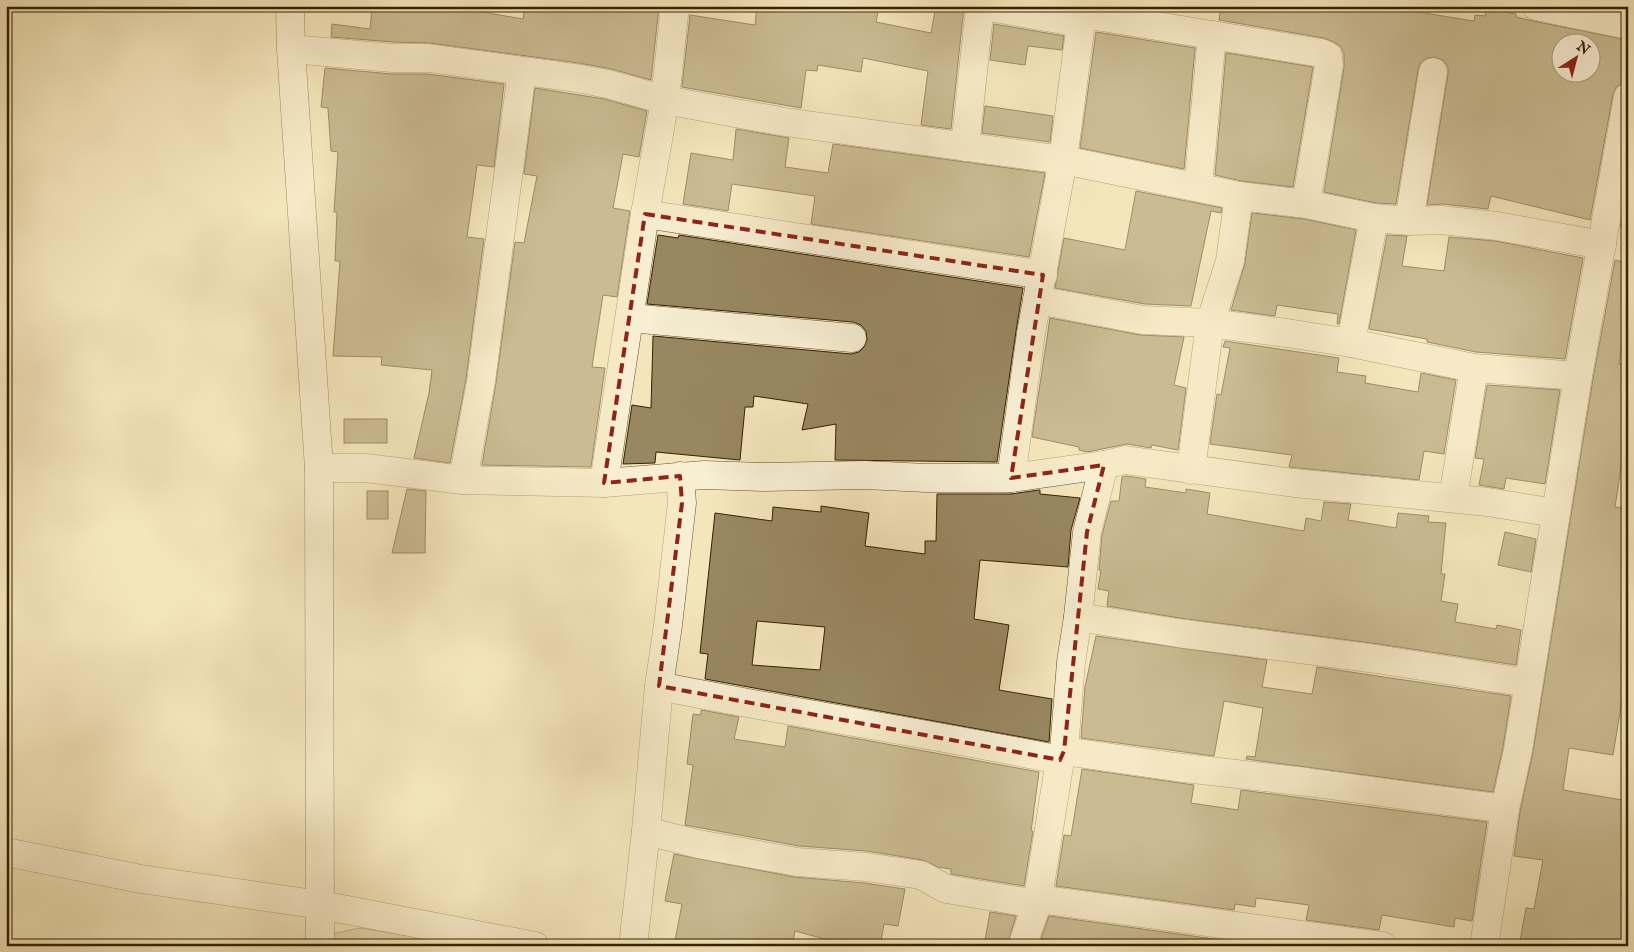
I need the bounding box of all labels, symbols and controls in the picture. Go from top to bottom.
north arrow [1552,32,1602,82]
text: N [1572,37,1593,59]

